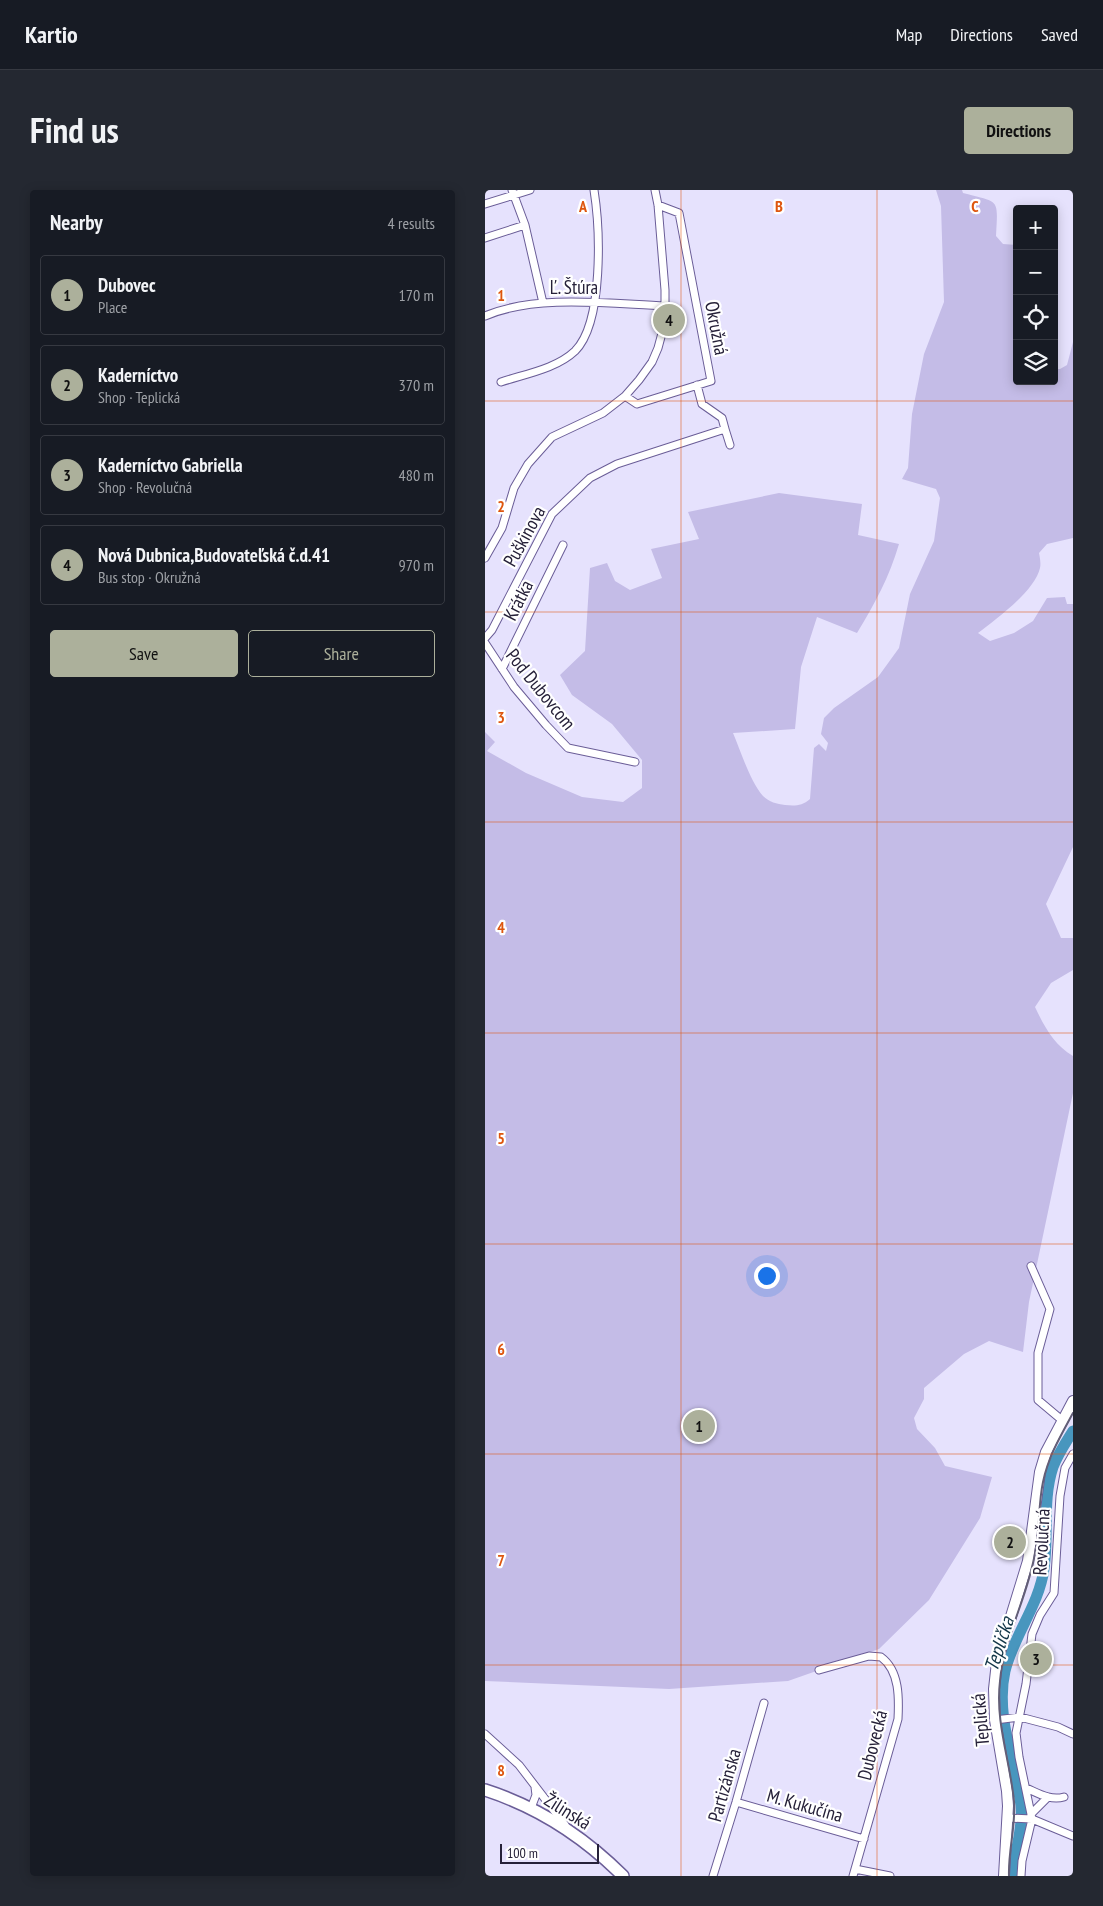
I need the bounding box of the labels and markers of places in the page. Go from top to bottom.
pin: 4 [653,301,685,339]
pin: 1 [683,1407,715,1445]
pin: 2 [994,1523,1026,1561]
pin: 3 [1020,1640,1052,1678]

